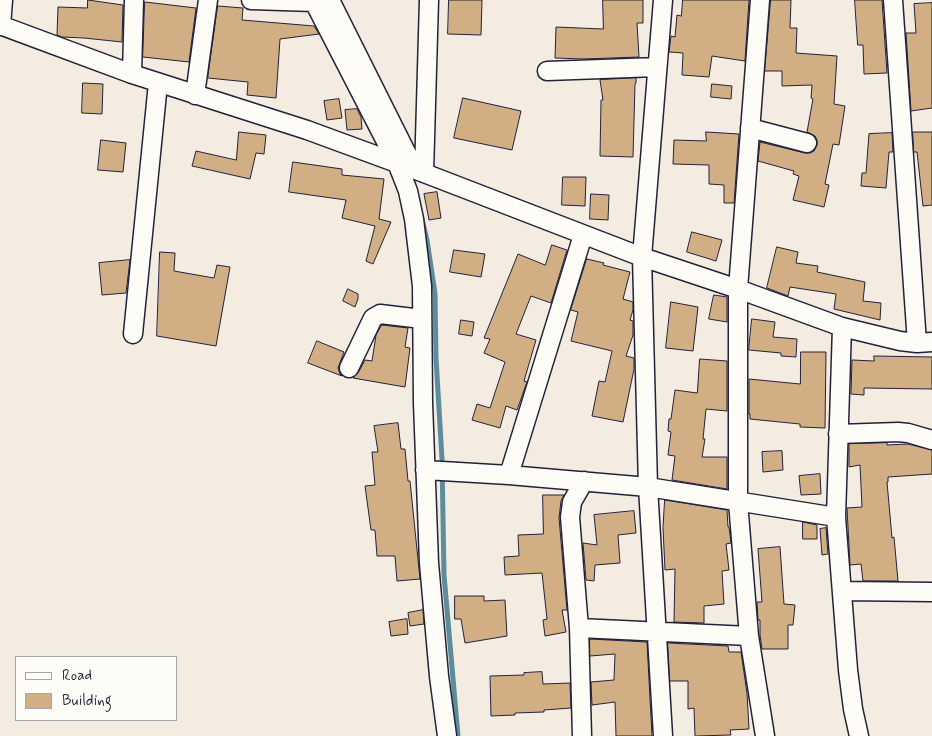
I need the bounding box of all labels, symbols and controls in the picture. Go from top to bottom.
legend [15,656,178,721]
text: Road [62,666,92,686]
text: Building [62,691,112,711]

